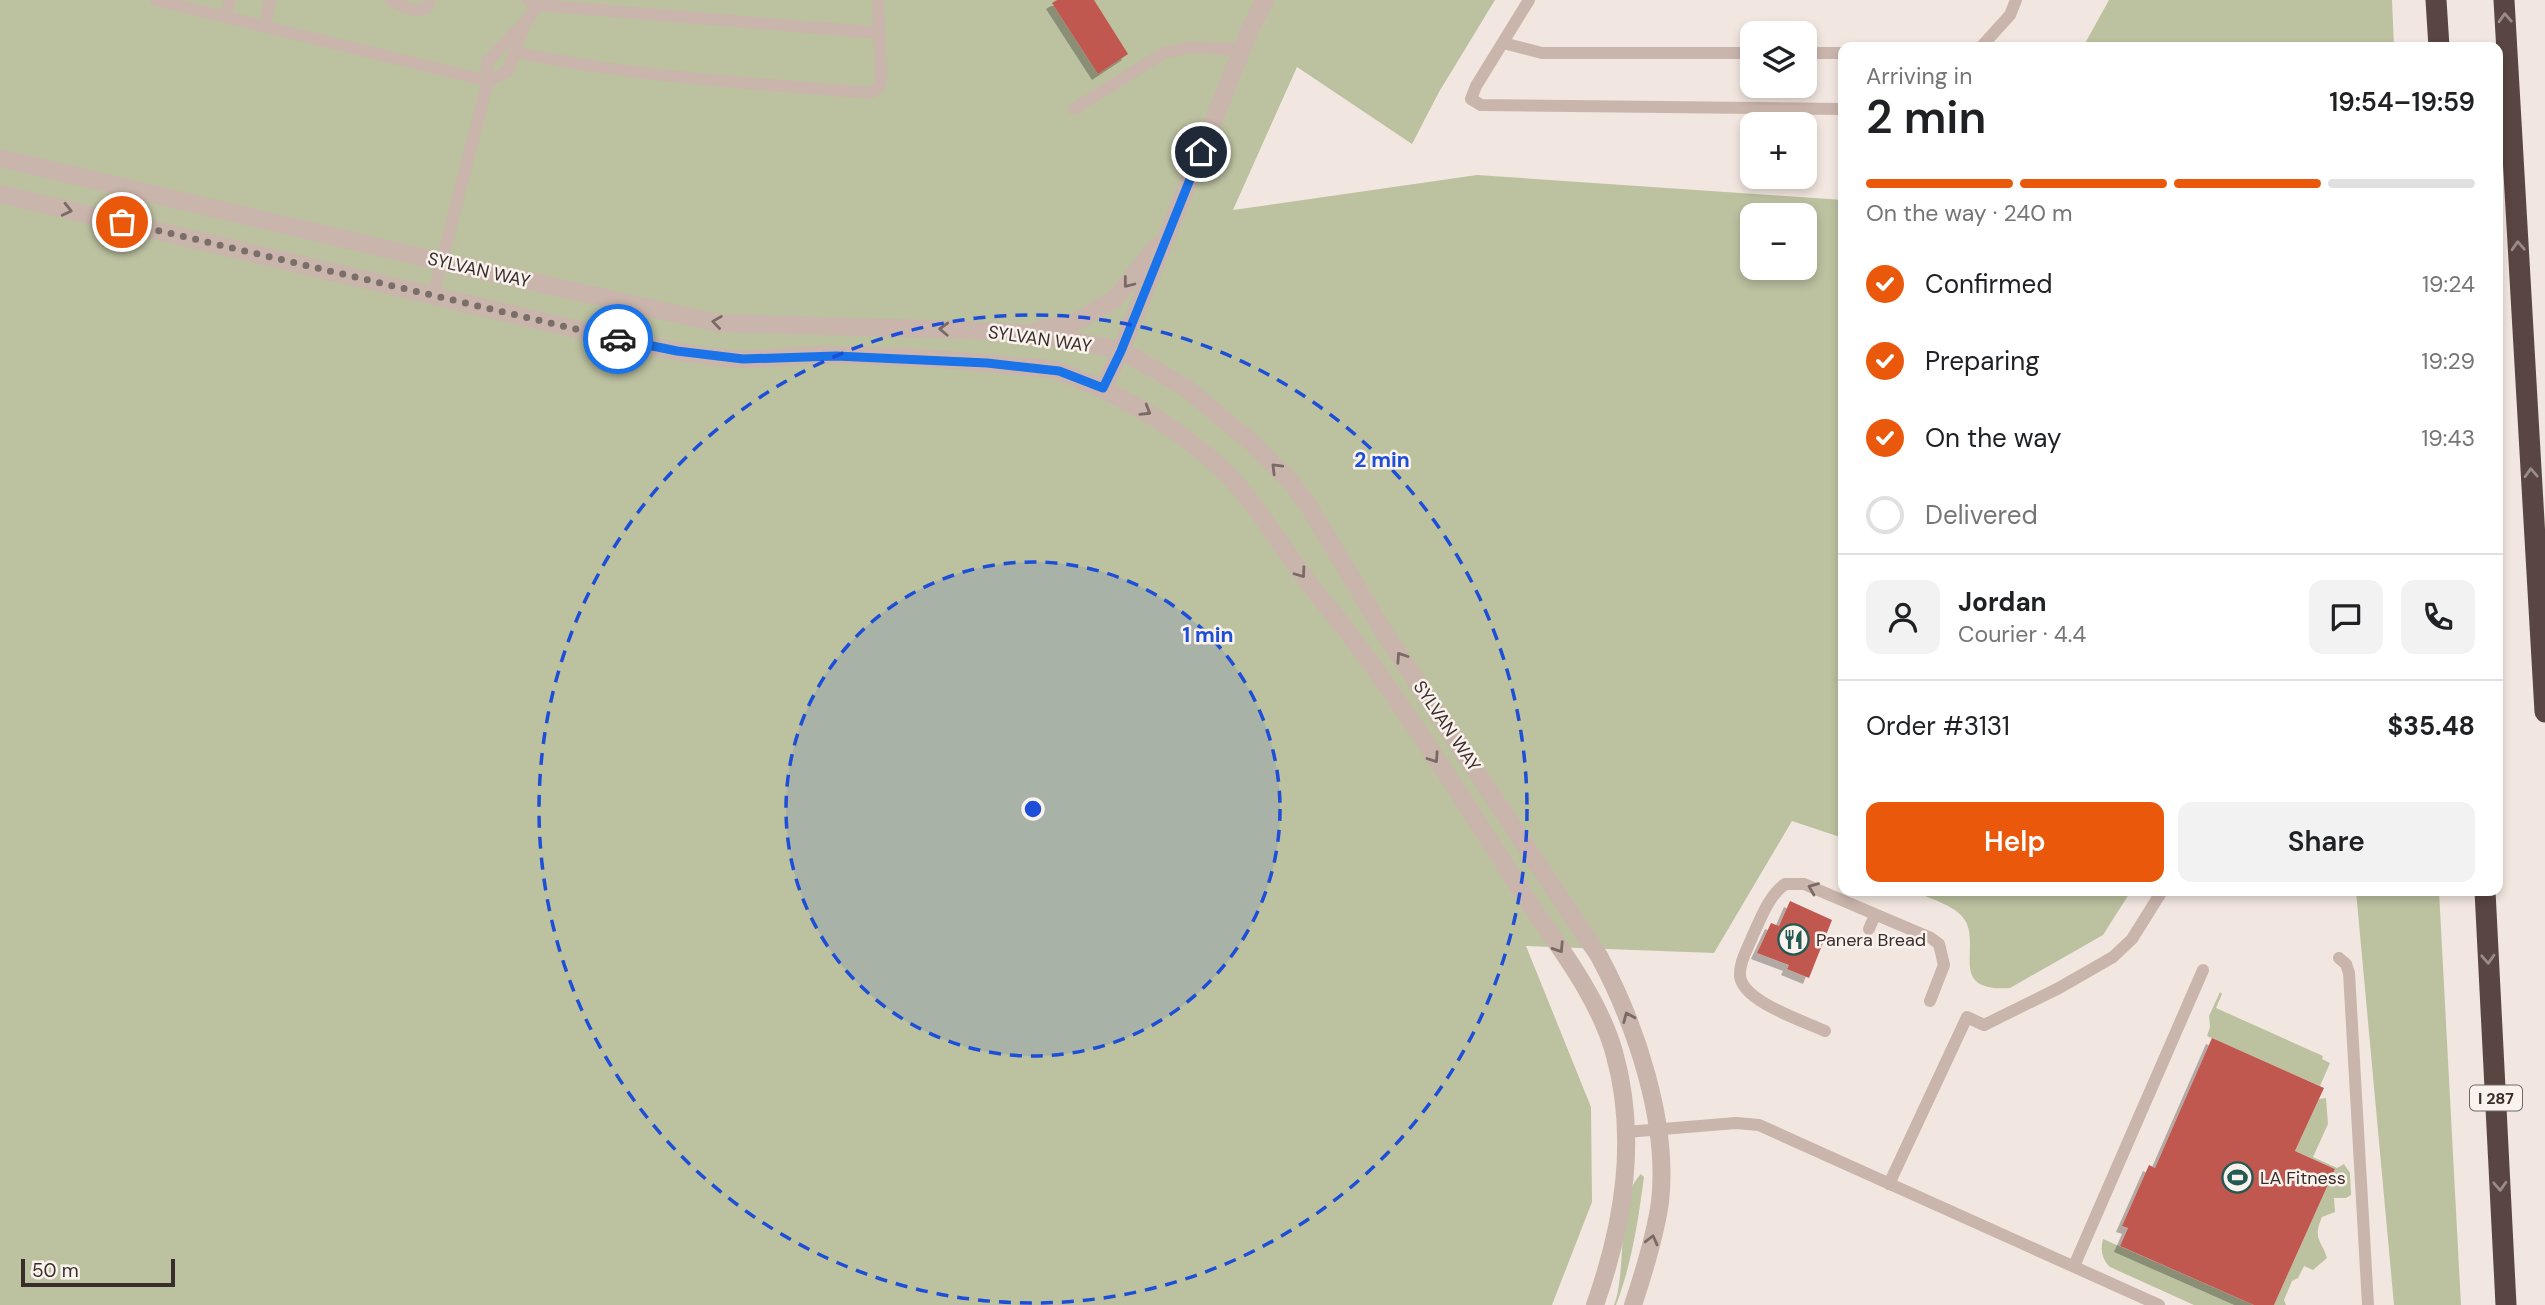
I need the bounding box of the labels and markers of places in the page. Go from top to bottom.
pin [1171,122,1231,182]
pin [92,192,152,252]
centre of rings [1021,797,1045,821]
restaurant icon: Panera Bread [1776,923,1810,957]
place label: Panera Bread [1816,928,1926,952]
sports icon: LA Fitness [2220,1161,2254,1195]
place label: LA Fitness [2260,1166,2346,1190]

